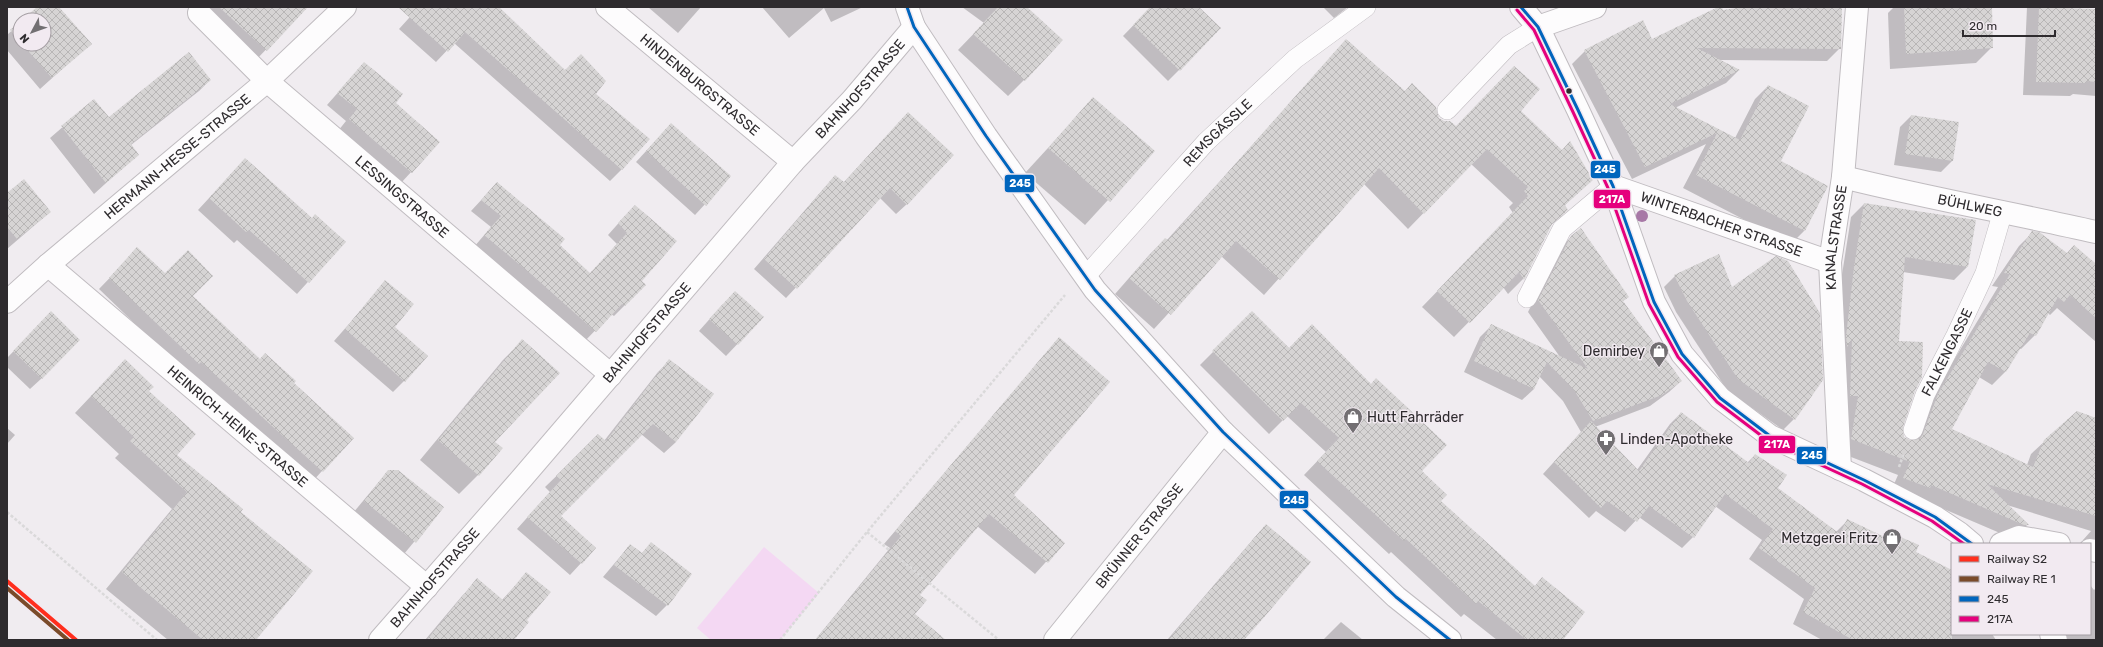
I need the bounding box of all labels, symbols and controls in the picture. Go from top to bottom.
north arrow [12,12,52,52]
scale bar [1963,12,2055,38]
text: 20 m [1969,19,1997,33]
street label: HINDENBURGSTRASSE [636,30,763,140]
text: N [17,31,32,45]
street label: BAHNHOFSTRASSE [812,36,909,142]
unlabelled marker [1564,86,1574,96]
street label: HERMANN-HESSE-STRASSE [101,90,254,223]
street label: REMSGÄSSLE [1180,95,1256,171]
street label: LESSINGSTRASSE [351,152,452,242]
line badge: 245 [1590,160,1621,179]
text: 245 [1594,163,1616,176]
line badge: 245 [1004,174,1035,193]
text: 245 [1009,177,1031,190]
street label: KANALSTRASSE [1822,184,1851,291]
street label: WINTERBACHER STRASSE [1638,188,1805,261]
line badge: 217A [1593,189,1631,209]
street label: BÜHLWEG [1936,191,2004,221]
text: 217A [1599,193,1625,206]
street label: BAHNHOFSTRASSE [599,279,695,387]
street label: FALKENGASSE [1918,306,1976,399]
shop icon: Demirbey [1648,340,1670,368]
place label: Demirbey [1583,343,1645,360]
street label: HEINRICH-HEINE-STRASSE [164,362,311,491]
shop icon: Hutt Fahrräder [1342,406,1364,434]
place label: Hutt Fahrräder [1367,409,1464,426]
pharmacy icon: Linden-Apotheke [1595,428,1617,456]
place label: Linden-Apotheke [1620,431,1733,448]
line badge: 217A [1758,435,1796,454]
text: 217A [1764,438,1790,451]
line badge: 245 [1796,446,1827,465]
text: 245 [1801,449,1823,462]
street label: BRÜNNER STRASSE [1092,480,1187,592]
line badge: 245 [1279,490,1309,509]
text: 245 [1283,494,1305,507]
street label: BAHNHOFSTRASSE [387,525,483,631]
shop icon: Metzgerei Fritz [1881,527,1903,555]
place label: Metzgerei Fritz [1781,530,1878,547]
legend [1951,543,2091,635]
text: Railway S2 [1987,552,2047,566]
text: Railway RE 1 [1987,572,2056,586]
text: 245 [1987,592,2009,606]
text: 217A [1987,612,2013,626]

